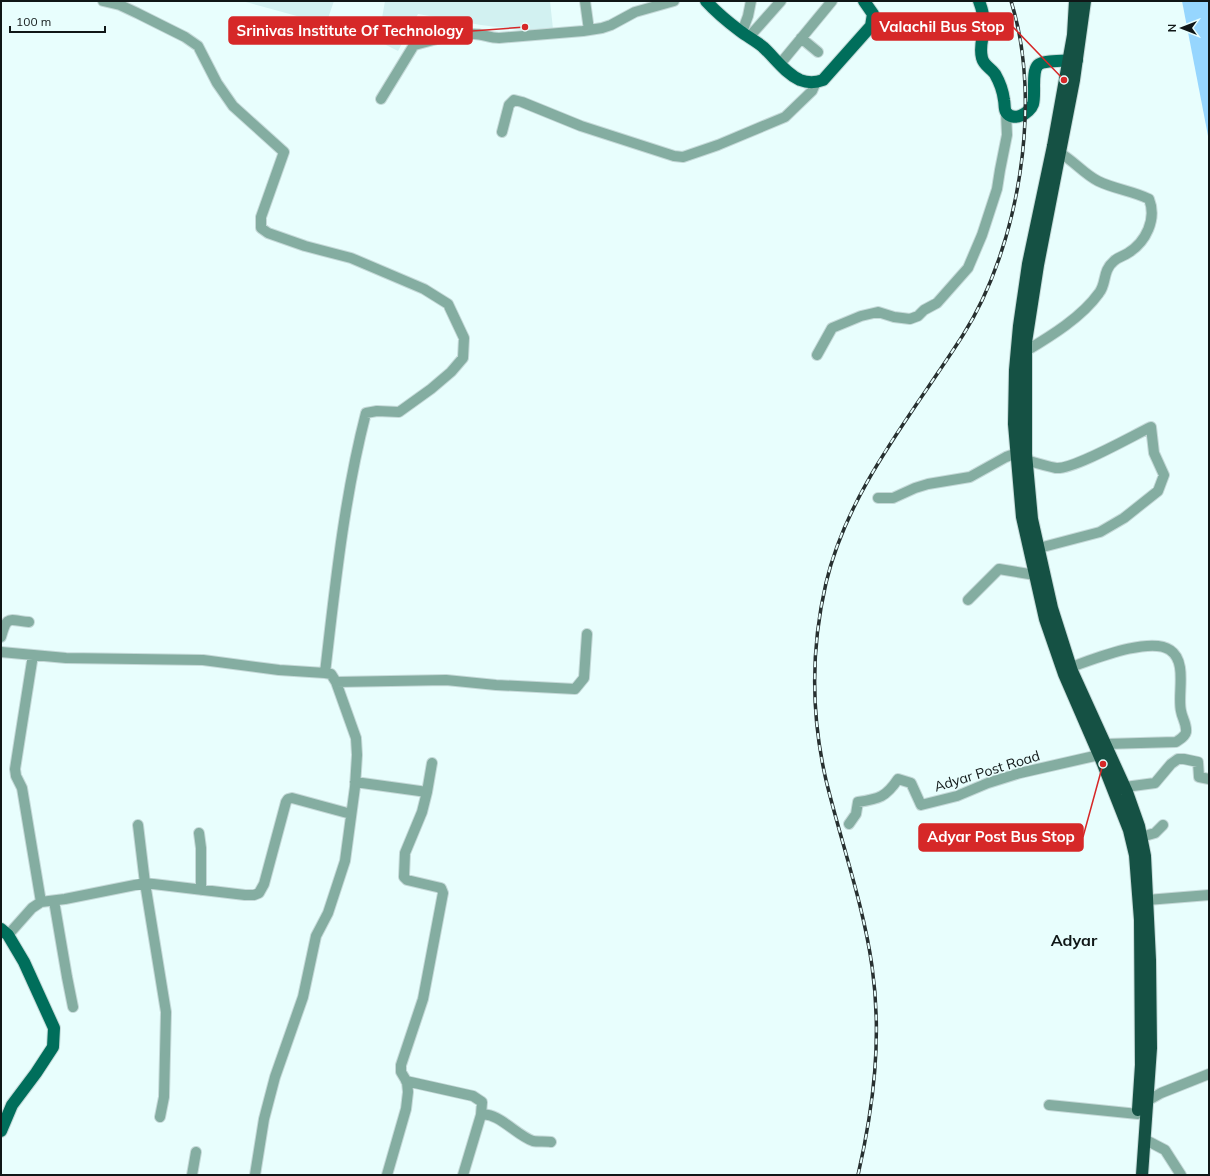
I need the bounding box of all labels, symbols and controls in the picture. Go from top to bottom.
scale bar [10,8,105,34]
north arrow [1162,8,1202,48]
callout: Valachil Bus Stop [872,13,1013,40]
text: 100 m [16,14,51,29]
callout: Srinivas Institute Of Technology [229,17,472,44]
text: Valachil Bus Stop [878,17,1005,36]
text: Srinivas Institute Of Technology [237,21,464,40]
text: N [1165,24,1179,32]
street label: Adyar Post Road [932,746,1042,796]
callout: Adyar Post Bus Stop [919,824,1083,851]
text: Adyar Post Bus Stop [927,827,1075,846]
district label: Adyar [1051,930,1098,950]

